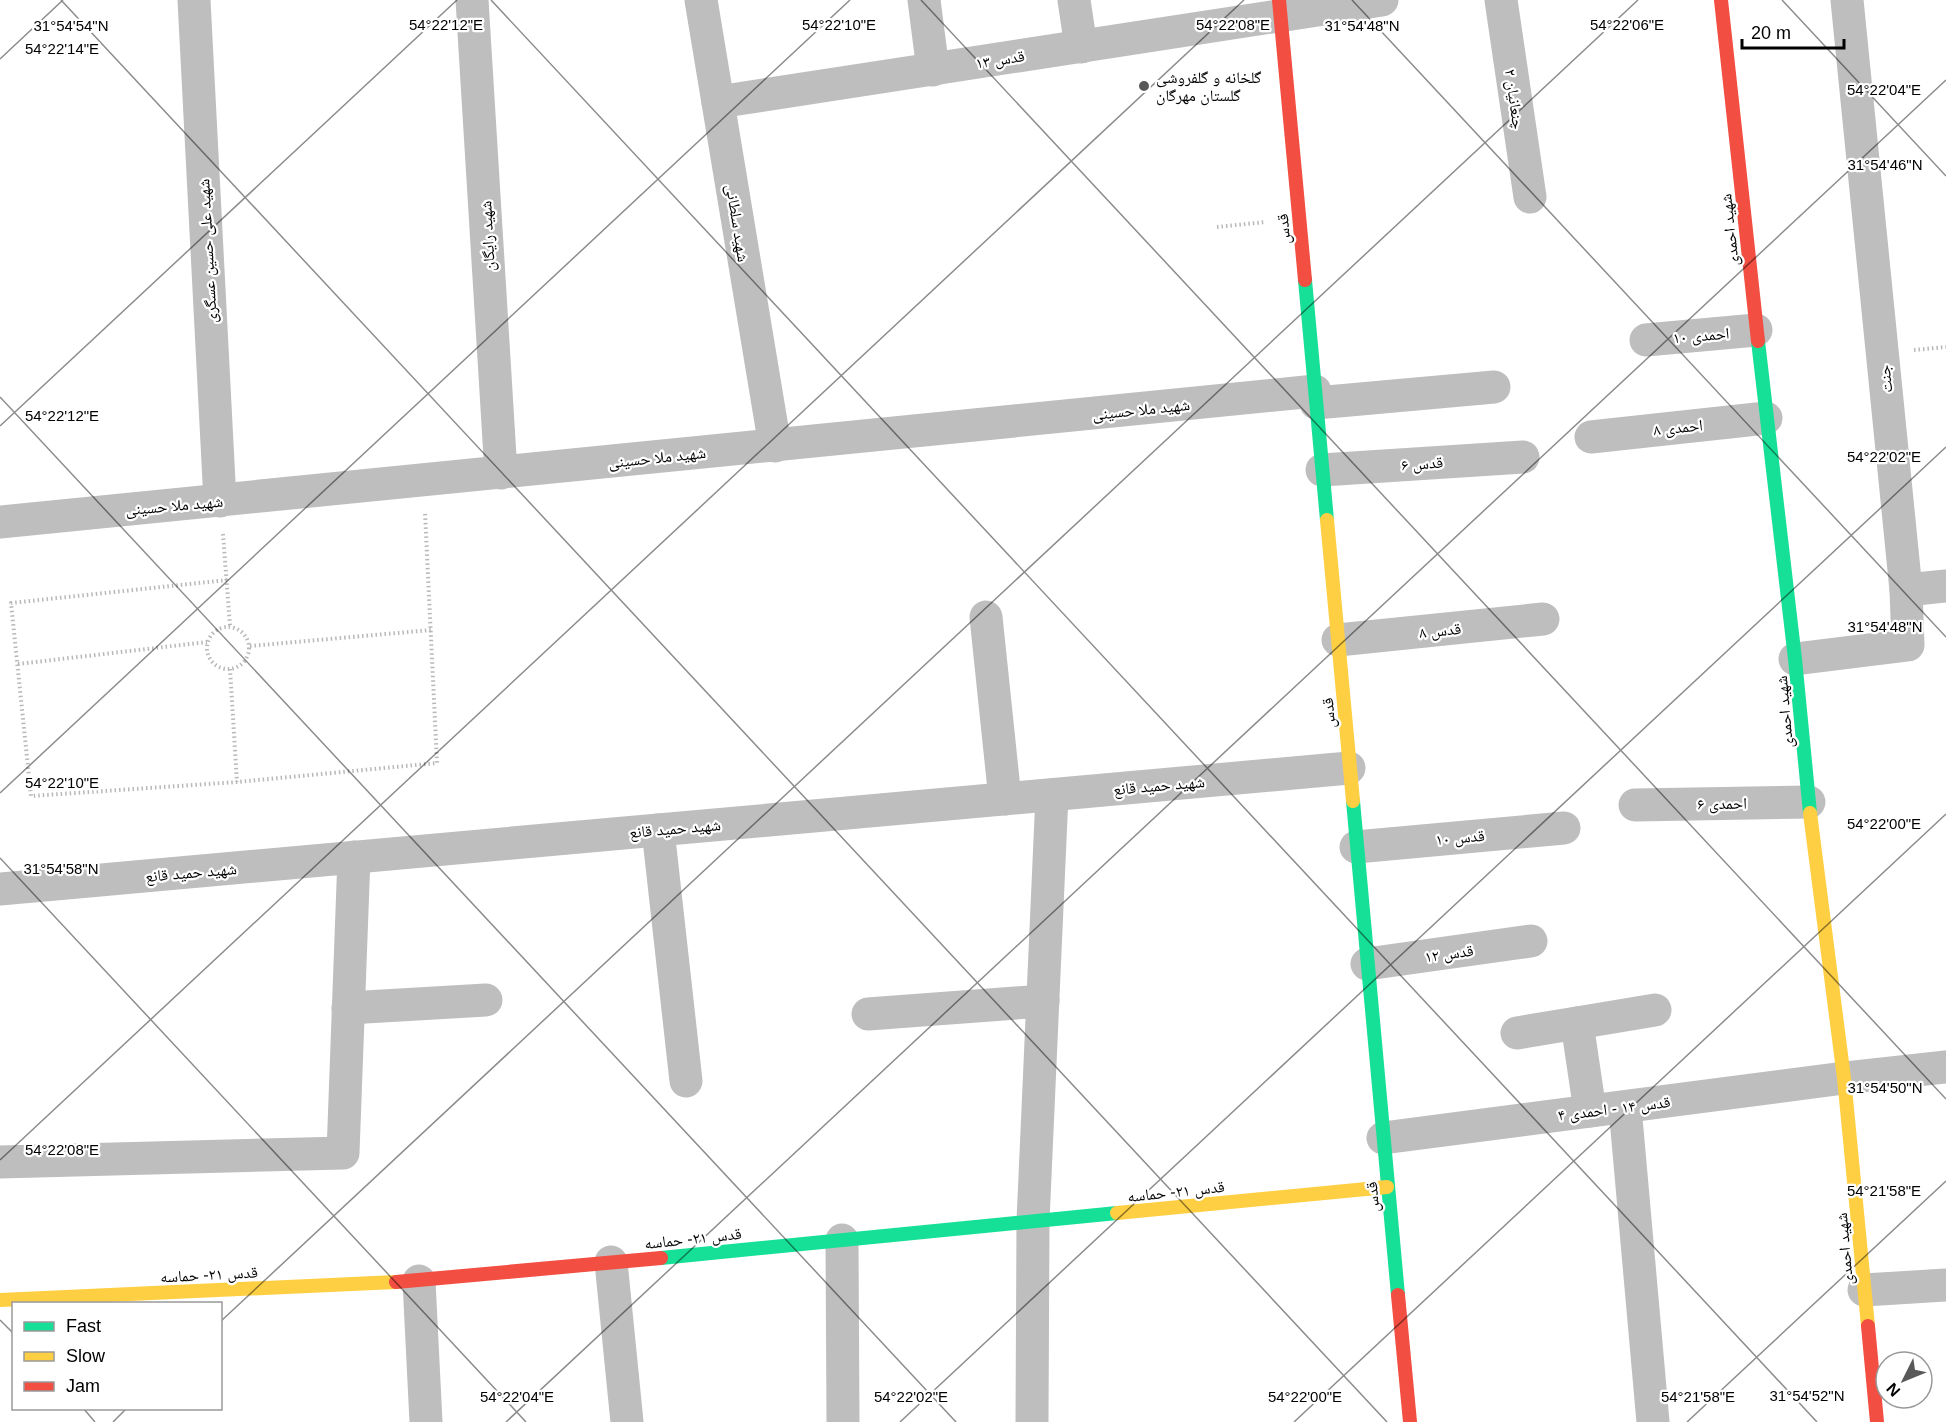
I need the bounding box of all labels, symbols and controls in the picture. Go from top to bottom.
scale bar [1742,12,1844,50]
text: 54°22'12"E [409,16,483,33]
text: 54°22'10"E [802,16,876,33]
text: 54°22'08"E [1196,16,1270,33]
text: 54°22'06"E [1590,16,1664,33]
text: 31°54'54"N [33,17,109,34]
text: 31°54'48"N [1324,17,1400,34]
text: 20 m [1751,23,1791,43]
text: 54°22'14"E [25,40,99,57]
street label: قدس ۱۳ [974,47,1026,74]
street label: چنعانیان ۲ [1500,68,1527,131]
place label: گلخانه و گلفروشی گلستان مهرگان [1156,69,1262,106]
marker: گلخانه و گلفروشی گلستان مهرگان [1137,79,1151,93]
text: 54°22'04"E [1847,81,1921,98]
text: 31°54'46"N [1847,156,1923,173]
street label: شهید علی حسین عسگری [195,178,222,324]
street label: شهید سلطانی [721,183,752,263]
street label: شهید احمدی [1717,193,1744,267]
street label: شهید رایگان [477,200,500,272]
street label: قدس [1274,213,1295,245]
street label: احمدی ۱۰ [1672,325,1730,348]
street label: جنت [1876,364,1896,394]
street label: شهید ملا حسینی [1091,396,1191,425]
text: 54°22'12"E [25,407,99,424]
street label: احمدی ۸ [1652,416,1704,441]
street label: شهید ملا حسینی [607,444,707,473]
text: 54°22'02"E [1847,448,1921,465]
street label: قدس ۶ [1400,454,1444,475]
street label: شهید ملا حسینی [124,493,224,520]
text: 31°54'48"N [1847,618,1923,635]
street label: قدس ۸ [1418,620,1462,643]
street label: شهید احمدی [1773,675,1798,749]
street label: قدس [1319,697,1340,729]
street label: شهید حمید قانع [1113,773,1206,800]
text: 54°22'10"E [25,774,99,791]
street label: احمدی ۶ [1697,795,1747,814]
text: 54°22'00"E [1847,815,1921,832]
street label: شهید حمید قانع [629,816,722,843]
street label: قدس ۱۰ [1435,827,1486,850]
text: 31°54'58"N [23,860,99,877]
street label: شهید حمید قانع [145,860,238,887]
street label: قدس ۱۲ [1423,942,1475,967]
text: 31°54'50"N [1847,1079,1923,1096]
street label: قدس ۱۴ - احمدی ۴ [1557,1093,1672,1126]
text: 54°22'08"E [25,1141,99,1158]
street label: قدس ۲۱- حماسه [1127,1178,1226,1207]
street label: قدس [1363,1181,1384,1213]
text: 54°21'58"E [1847,1182,1921,1199]
street label: شهید احمدی [1833,1212,1858,1286]
street label: قدس ۲۱- حماسه [644,1225,743,1254]
street label: قدس ۲۱- حماسه [160,1263,258,1288]
legend [12,1302,222,1410]
text: Fast [66,1316,101,1336]
text: Slow [66,1346,106,1366]
north arrow [1874,1350,1934,1410]
text: Jam [66,1376,100,1396]
text: N [1883,1380,1904,1400]
text: 31°54'52"N [1769,1387,1845,1404]
text: 54°22'04"E [480,1388,554,1405]
text: 54°22'02"E [874,1388,948,1405]
text: 54°22'00"E [1268,1388,1342,1405]
text: 54°21'58"E [1661,1388,1735,1405]

